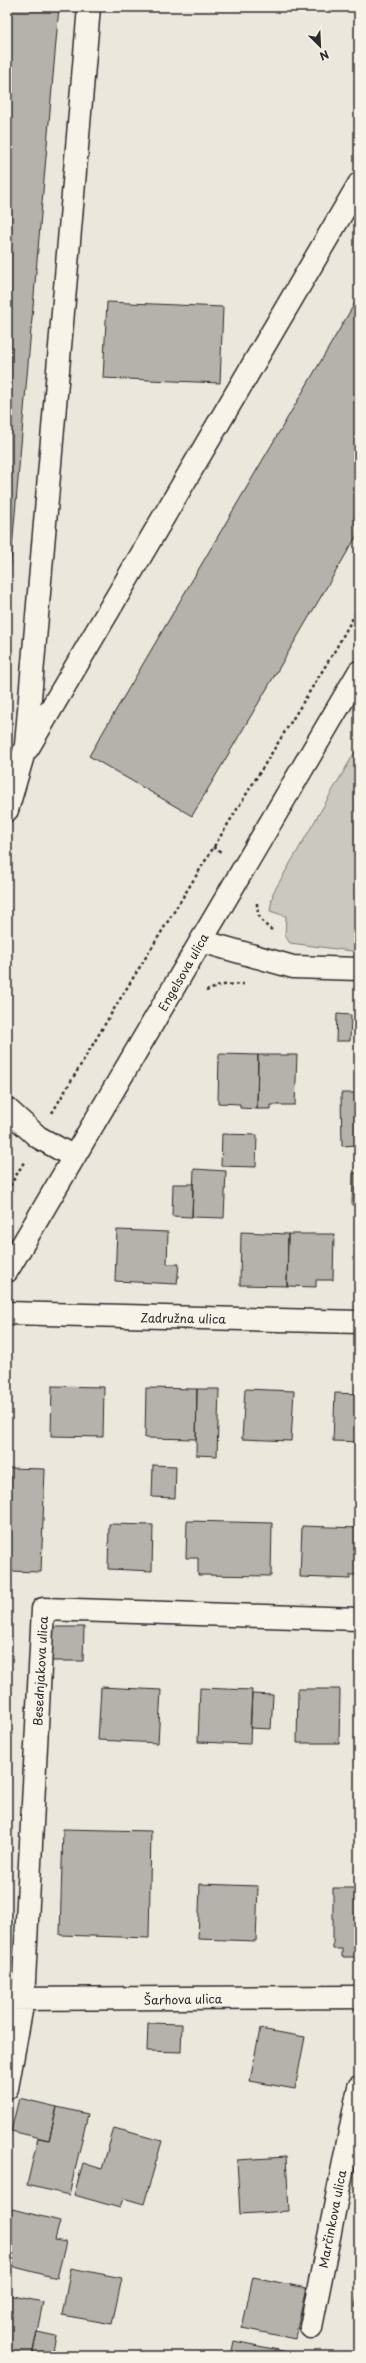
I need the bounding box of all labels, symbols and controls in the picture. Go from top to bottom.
north arrow [300,26,340,66]
text: N [317,46,332,65]
street label: Engelsova ulica [153,929,213,1014]
street label: Zadružna ulica [140,1308,226,1328]
street label: Besednjakova ulica [28,1615,52,1726]
street label: Šarhova ulica [144,1989,223,2009]
street label: Marčinkova ulica [314,2168,350,2269]

